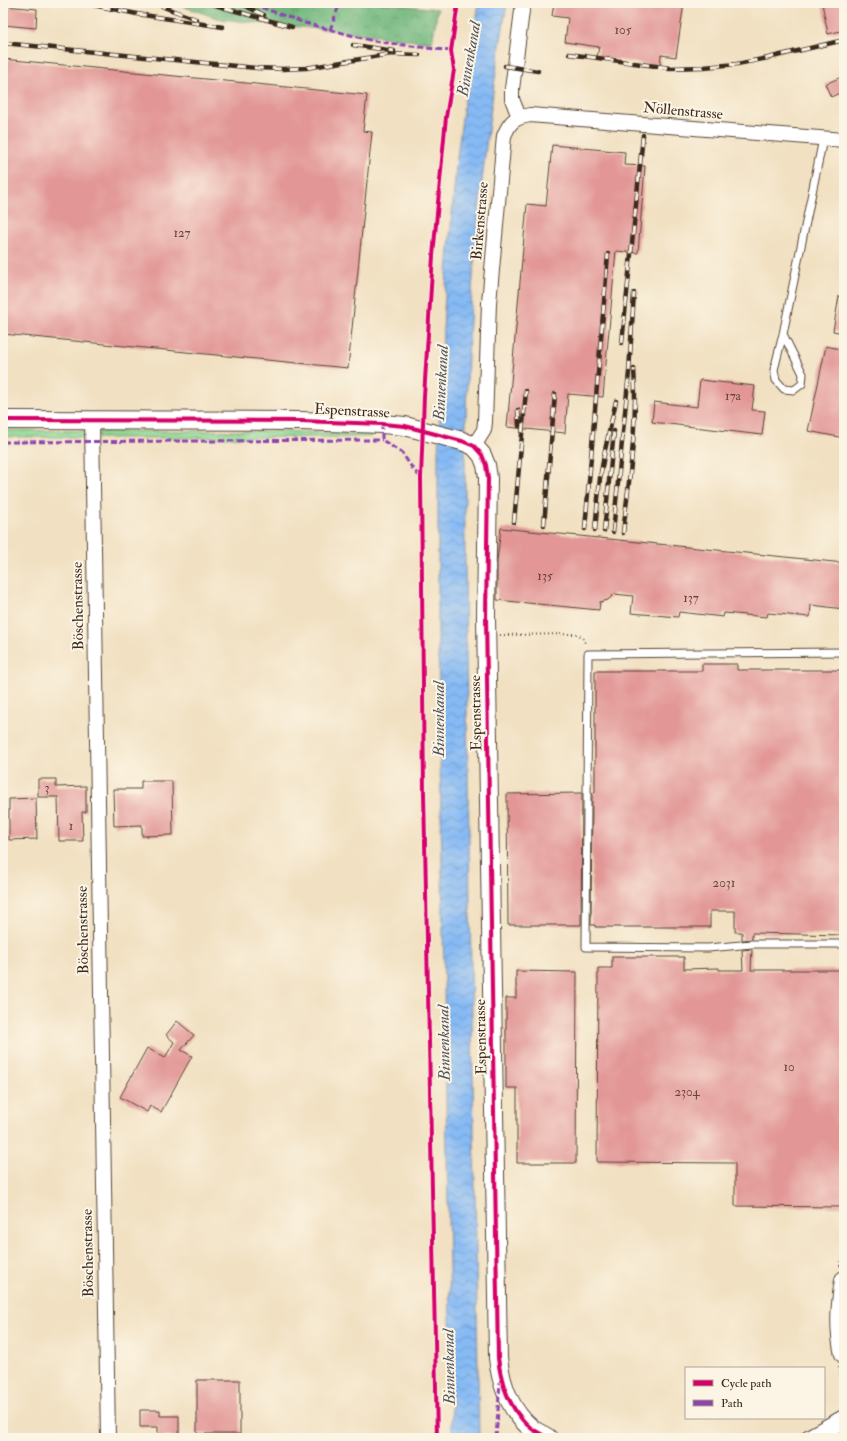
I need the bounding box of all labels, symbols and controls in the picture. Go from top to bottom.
water label: Binnenkanal [452,19,486,99]
house number: 105 [615,22,632,38]
street label: Nöllenstrasse [642,98,724,124]
street label: Birkenstrasse [467,181,493,261]
house number: 127 [173,225,191,241]
water label: Binnenkanal [429,343,453,422]
house number: 17a [725,388,742,404]
street label: Espenstrasse [314,400,390,423]
street label: Böschenstrasse [68,562,88,650]
house number: 135 [537,568,553,584]
house number: 137 [683,590,699,606]
street label: Espenstrasse [466,675,487,751]
water label: Binnenkanal [429,680,449,758]
house number: 3 [45,780,50,796]
house number: 1 [69,818,74,834]
house number: 2031 [713,875,736,891]
street label: Böschenstrasse [73,886,93,974]
street label: Espenstrasse [471,999,492,1075]
water label: Binnenkanal [433,1004,455,1082]
house number: 10 [783,1059,795,1075]
house number: 2304 [674,1084,701,1100]
street label: Böschenstrasse [78,1209,98,1297]
water label: Binnenkanal [438,1328,460,1406]
legend [685,1367,825,1419]
text: Cycle path [721,1376,772,1391]
text: Path [721,1396,744,1411]

